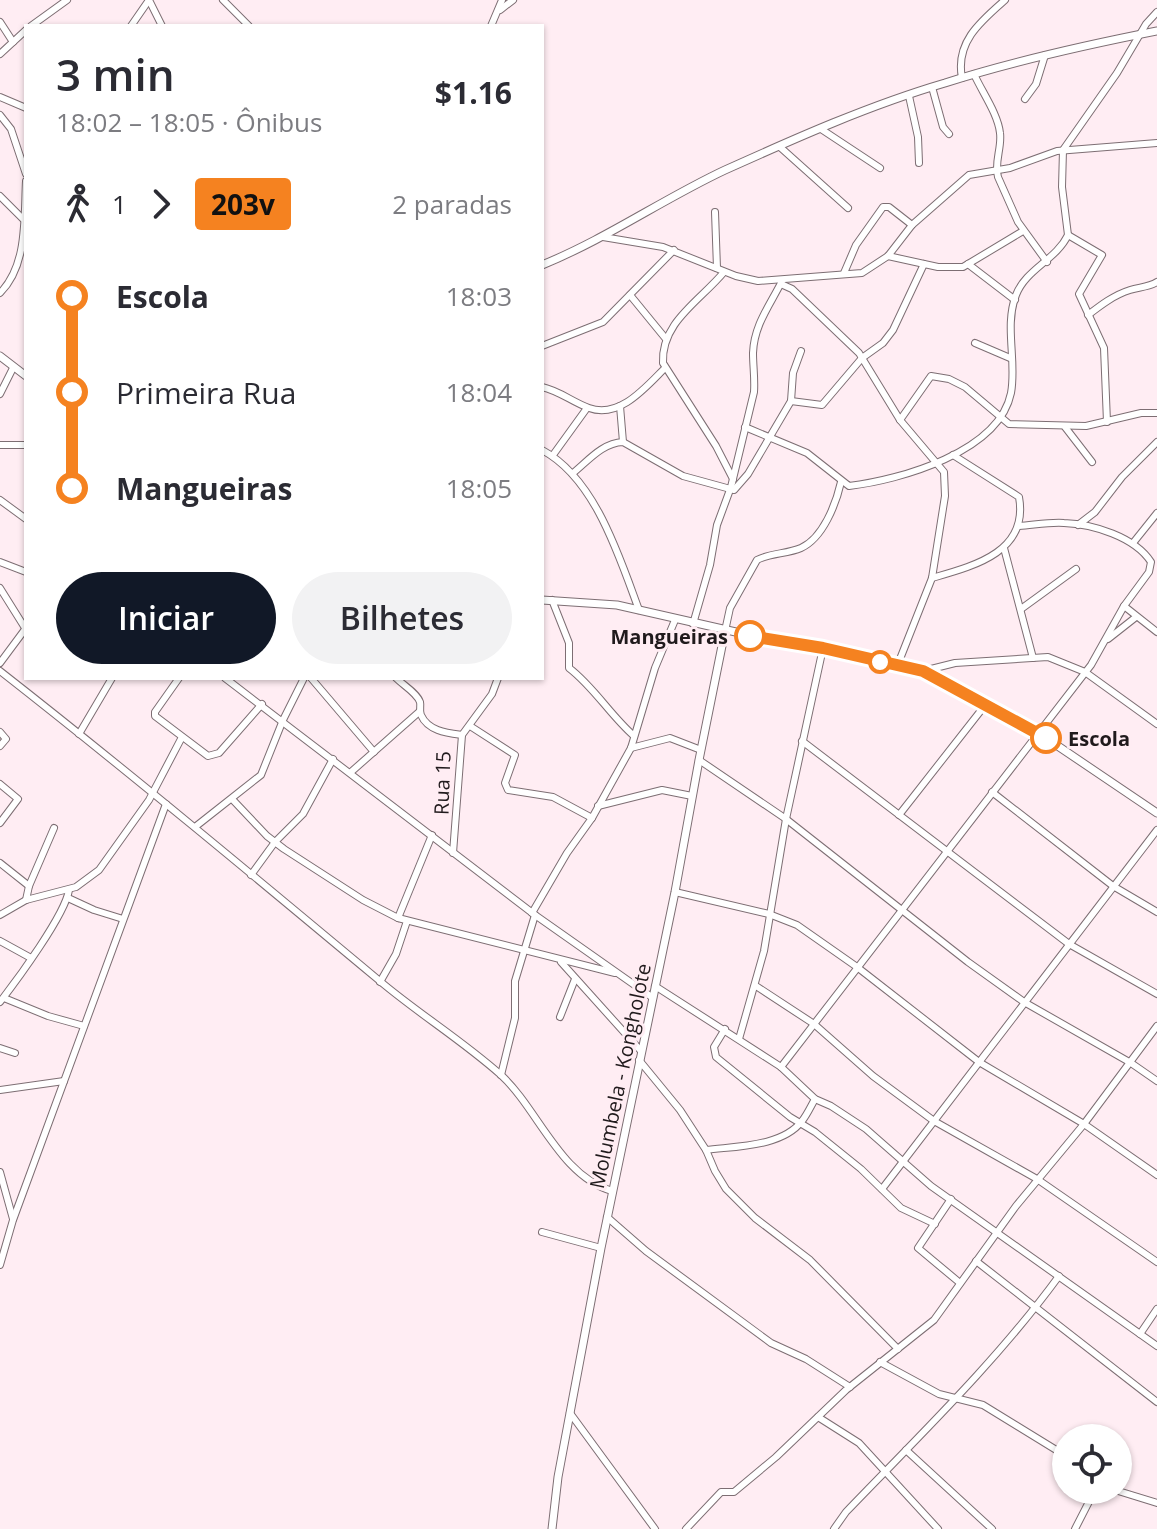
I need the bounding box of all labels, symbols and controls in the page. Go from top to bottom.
text: 3 min [56,44,175,104]
text: $1.16 [435,72,512,113]
text: 18:02 – 18:05 · Ônibus [56,104,322,140]
icon: walk [56,182,100,226]
icon: forward [139,182,183,226]
text: 203v [211,185,275,223]
text: 1 [112,186,127,222]
text: 2 paradas [392,186,512,222]
text: Escola [116,276,209,317]
text: 18:03 [446,278,512,314]
text: Primeira Rua [116,372,296,413]
text: 18:04 [446,374,512,410]
text: Mangueiras [116,468,292,509]
text: 18:05 [446,470,512,506]
button: Iniciar [56,572,276,664]
button: Bilhetes [292,572,512,664]
marker: Mangueiras [735,621,765,651]
place label: Mangueiras [610,623,728,650]
unlabelled marker [869,651,891,673]
marker: Escola [1031,723,1061,753]
place label: Escola [1068,725,1130,752]
street label: Rua 15 [427,751,457,815]
street label: Molumbela - Kongholote [583,961,657,1191]
map controls [1052,1424,1132,1504]
button: locate [1052,1424,1132,1504]

